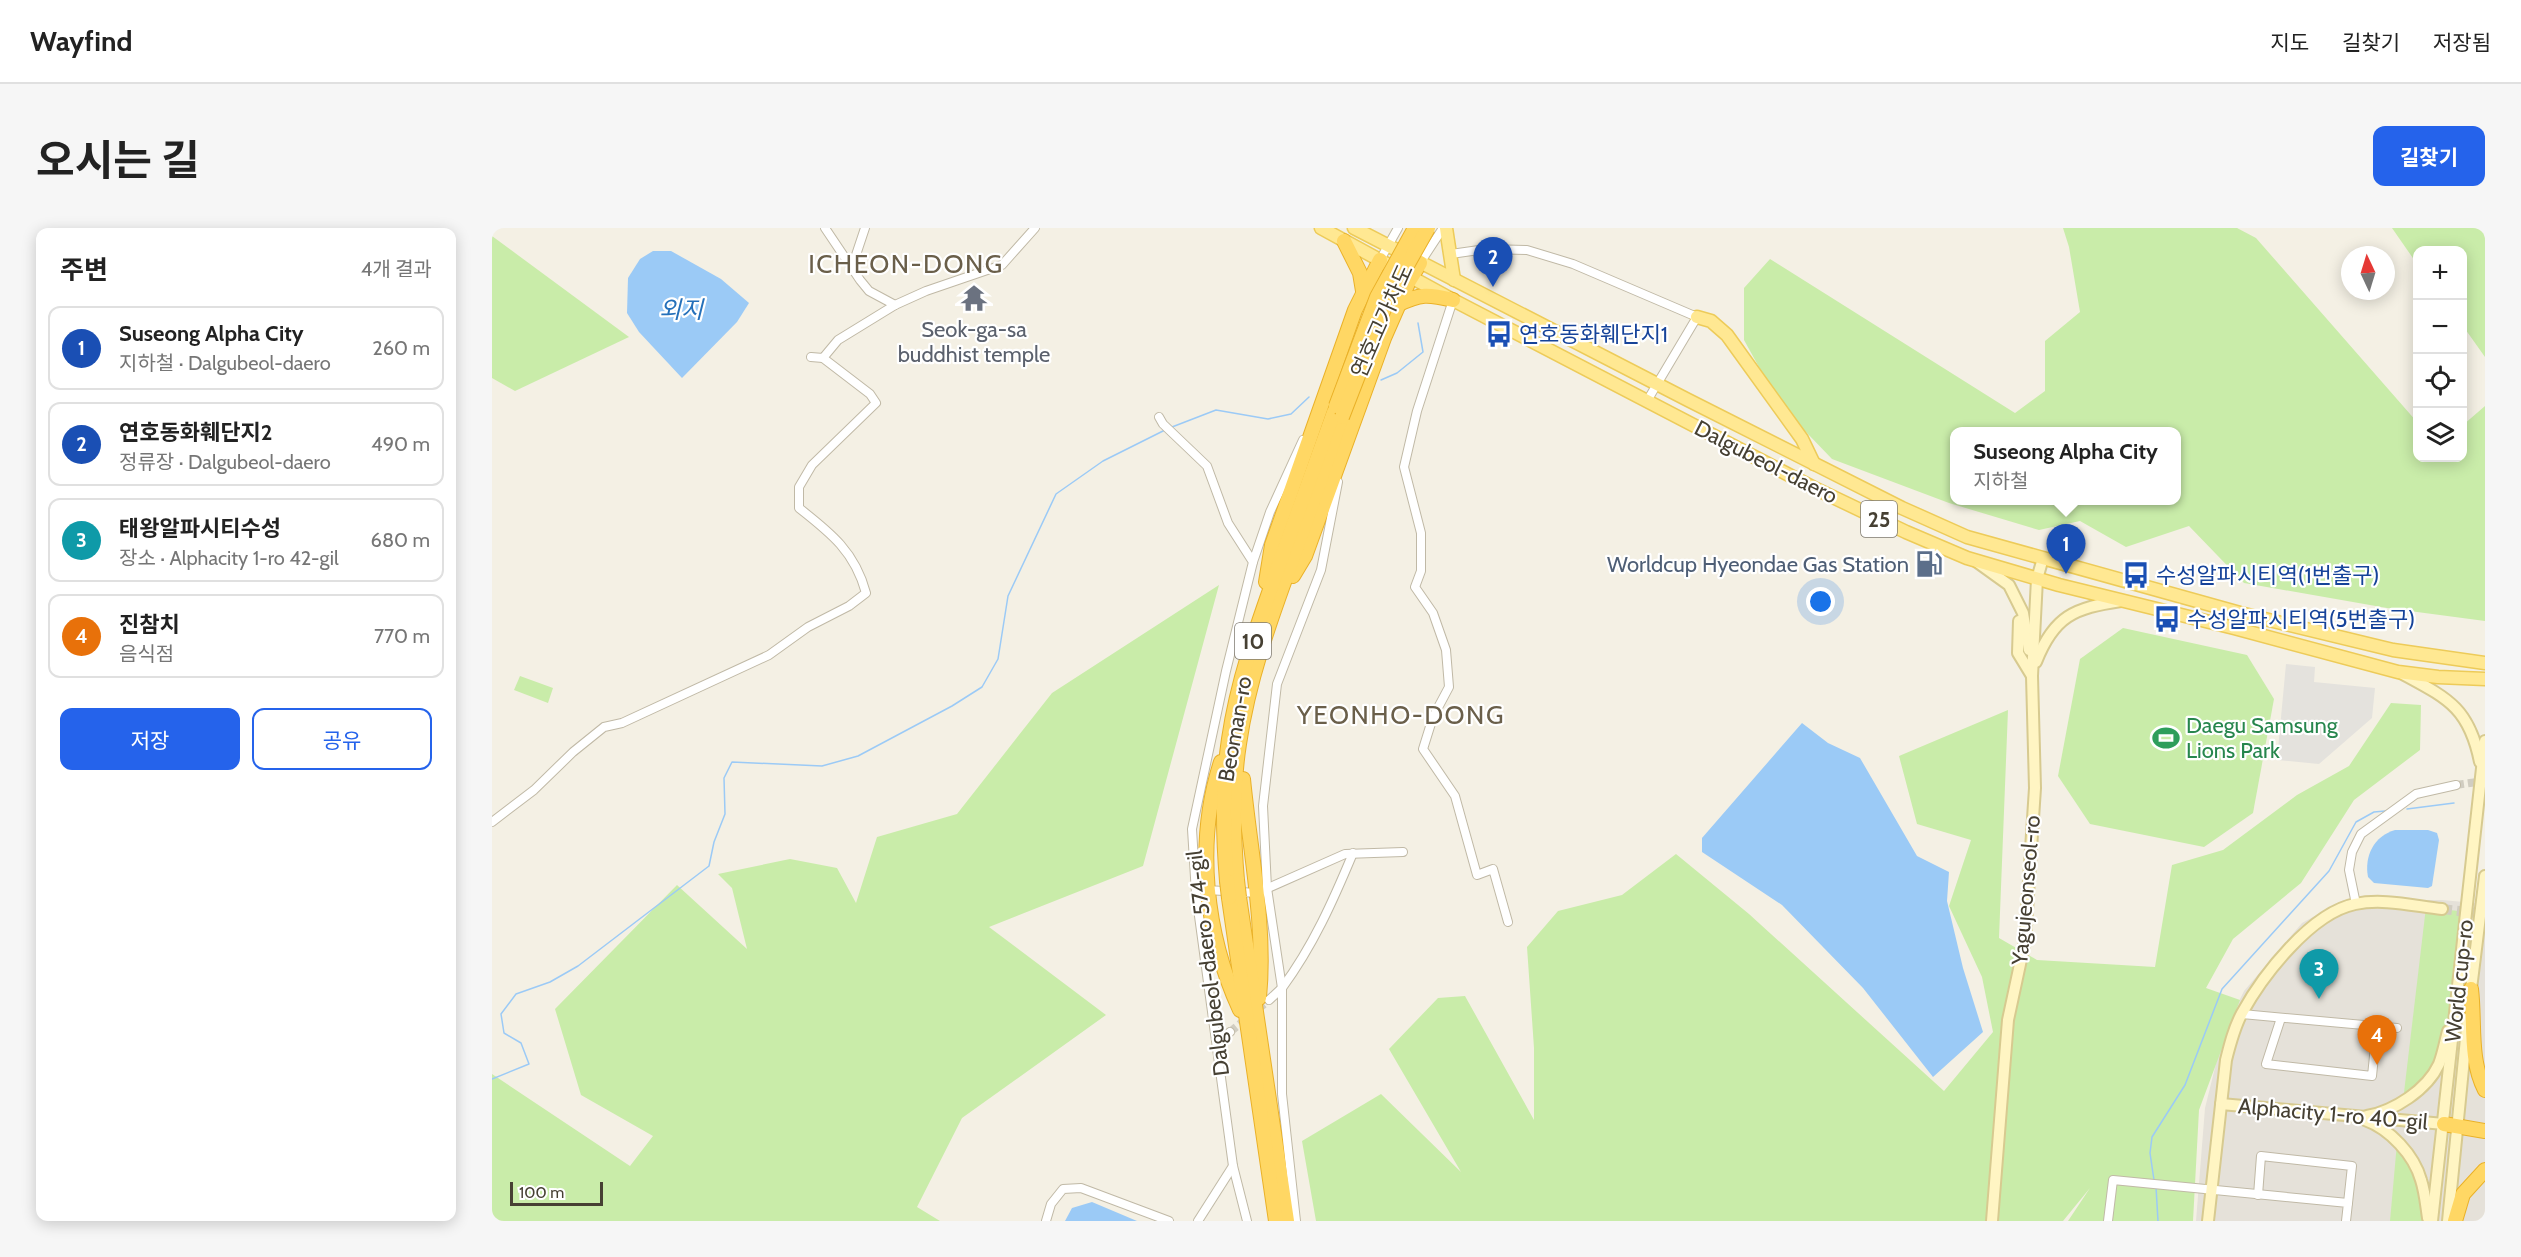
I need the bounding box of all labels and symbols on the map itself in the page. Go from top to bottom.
pin: 2 [1474,238,1512,287]
north arrow [2341,246,2395,300]
district label: ICHEON-DONG [808,248,1004,280]
street label: 연호고가차도 [1345,260,1419,382]
temple icon: Seok-ga-sa buddhist temple [959,283,989,313]
water label: 외지 [659,295,705,324]
place label: Seok-ga-sa buddhist temple [898,316,1050,368]
bus stop icon: 연호동화훼단지1 [1484,319,1514,349]
place label: 연호동화훼단지1 [1519,321,1668,348]
street label: Dalgubeol-daero [1690,414,1842,510]
road number: 25 [1861,501,1897,537]
pin: 1 [2046,524,2086,574]
fuel station icon: Worldcup Hyeondae Gas Station [1914,549,1944,579]
place label: Worldcup Hyeondae Gas Station [1607,551,1909,578]
bus stop icon: 수성알파시티역(1번출구) [2121,560,2151,590]
place label: 수성알파시티역(1번출구) [2156,562,2379,589]
your location [1806,587,1835,616]
bus stop icon: 수성알파시티역(5번출구) [2152,604,2182,634]
place label: 수성알파시티역(5번출구) [2187,606,2415,633]
road number: 10 [1235,623,1271,659]
street label: Beoman-ro [1212,674,1258,784]
district label: YEONHO-DONG [1296,699,1505,731]
place label: Daegu Samsung Lions Park [2186,712,2339,764]
sports icon: Daegu Samsung Lions Park [2151,723,2181,753]
street label: Yagujeonseol-ro [2006,814,2046,967]
street label: Dalgubeol-daero 574-gil [1181,848,1235,1077]
street label: World cup-ro [2439,918,2479,1044]
pin: 3 [2300,950,2338,999]
pin: 4 [2358,1016,2396,1065]
street label: Alphacity 1-ro 40-gil [2237,1092,2430,1136]
scale bar [510,1179,603,1206]

